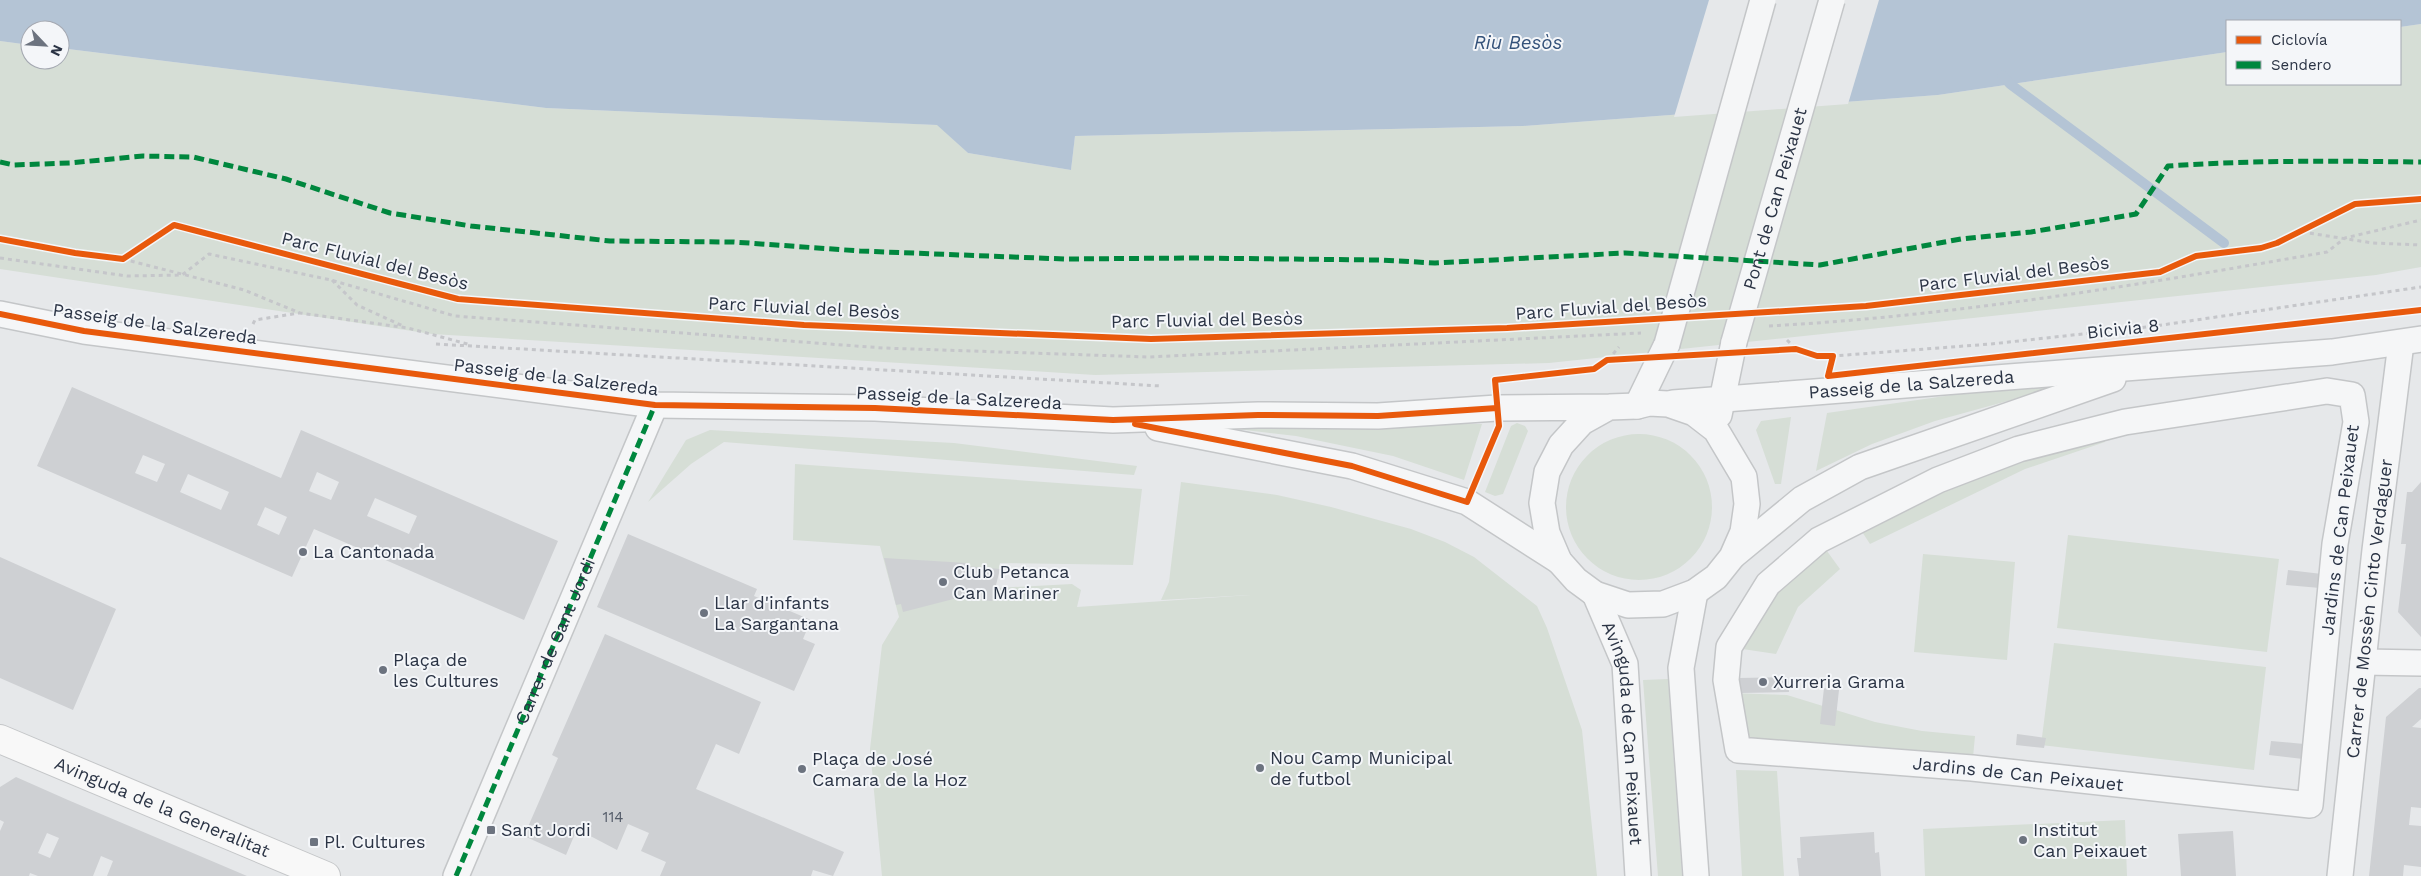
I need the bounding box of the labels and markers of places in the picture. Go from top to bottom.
place label: La Cantonada [313,541,434,562]
marker: La Cantonada [297,546,309,558]
place label: Club Petanca Can Mariner [953,561,1069,603]
marker: Club Petanca Can Mariner [937,576,949,588]
place label: Llar d'infants La Sargantana [714,592,839,634]
marker: Llar d'infants La Sargantana [698,607,710,619]
place label: Plaça de les Cultures [393,649,499,691]
marker: Plaça de les Cultures [377,664,389,676]
place label: Xurreria Grama [1773,671,1905,692]
marker: Xurreria Grama [1757,676,1769,688]
place label: Nou Camp Municipal de futbol [1270,747,1453,789]
place label: Plaça de José Camara de la Hoz [812,748,967,790]
marker: Nou Camp Municipal de futbol [1254,762,1266,774]
marker: Plaça de José Camara de la Hoz [796,763,808,775]
place label: Sant Jordi [501,819,591,840]
place label: Institut Can Peixauet [2033,819,2148,861]
marker: Sant Jordi [485,824,497,836]
place label: Pl. Cultures [324,831,426,852]
marker: Institut Can Peixauet [2017,834,2029,846]
marker: Pl. Cultures [308,836,320,848]

